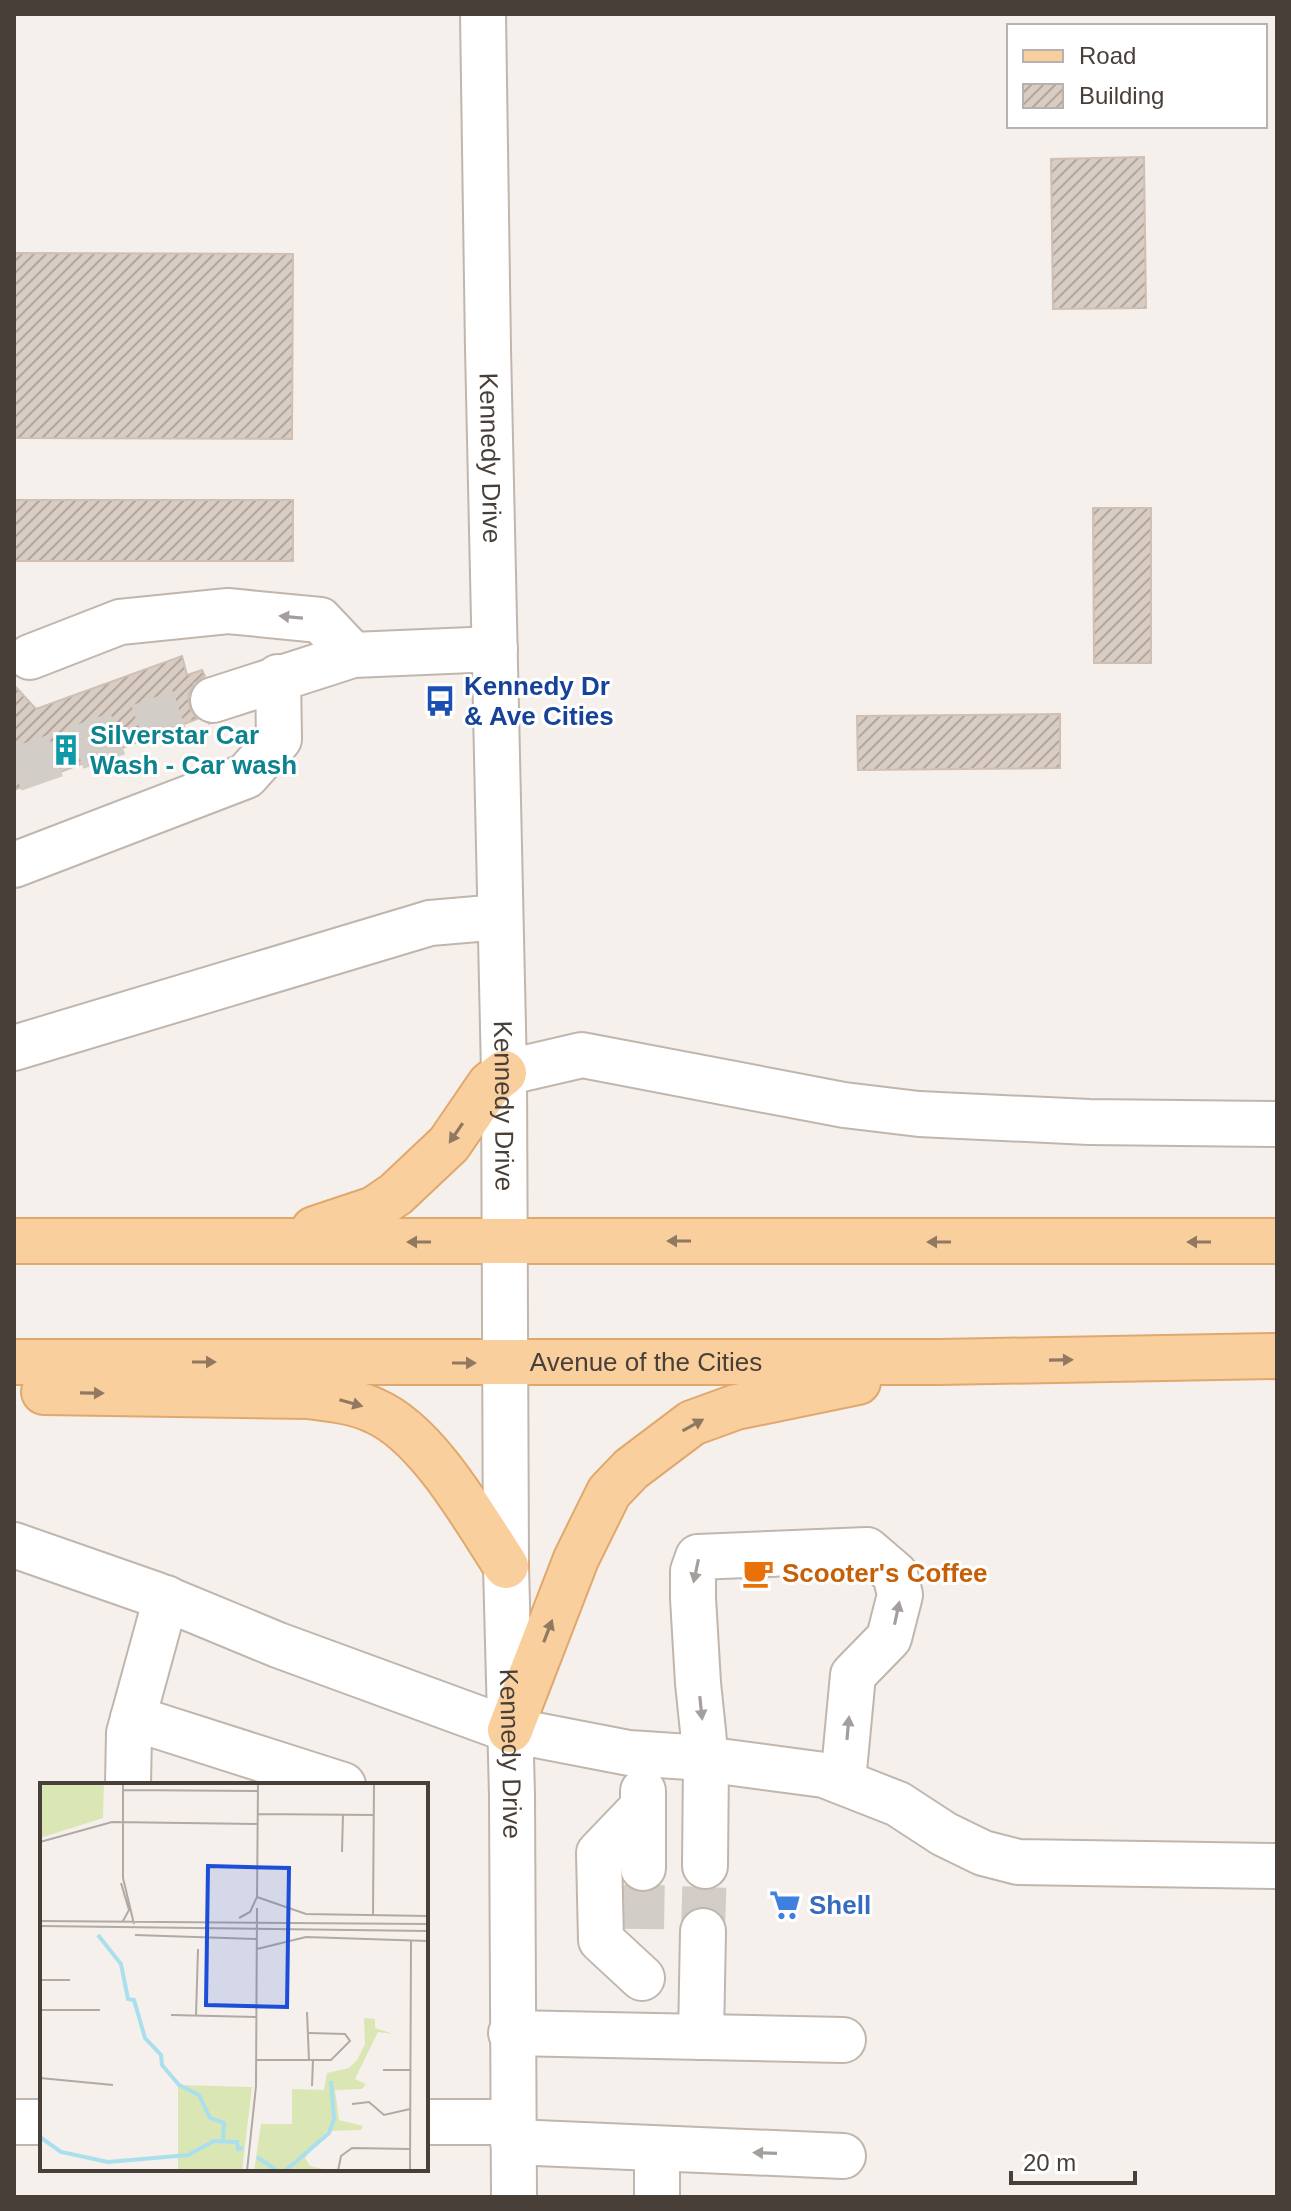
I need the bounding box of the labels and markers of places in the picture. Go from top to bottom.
place label: Kennedy Dr & Ave Cities [464,671,614,731]
bus stop icon: Kennedy Dr & Ave Cities [423,684,457,718]
place label: Silverstar Car Wash - Car wash [90,720,297,780]
building icon: Silverstar Car Wash - Car wash [49,733,83,767]
cafe icon: Scooter's Coffee [741,1556,775,1590]
place label: Scooter's Coffee [782,1558,988,1588]
supermarket icon: Shell [768,1888,802,1922]
place label: Shell [809,1890,871,1920]

